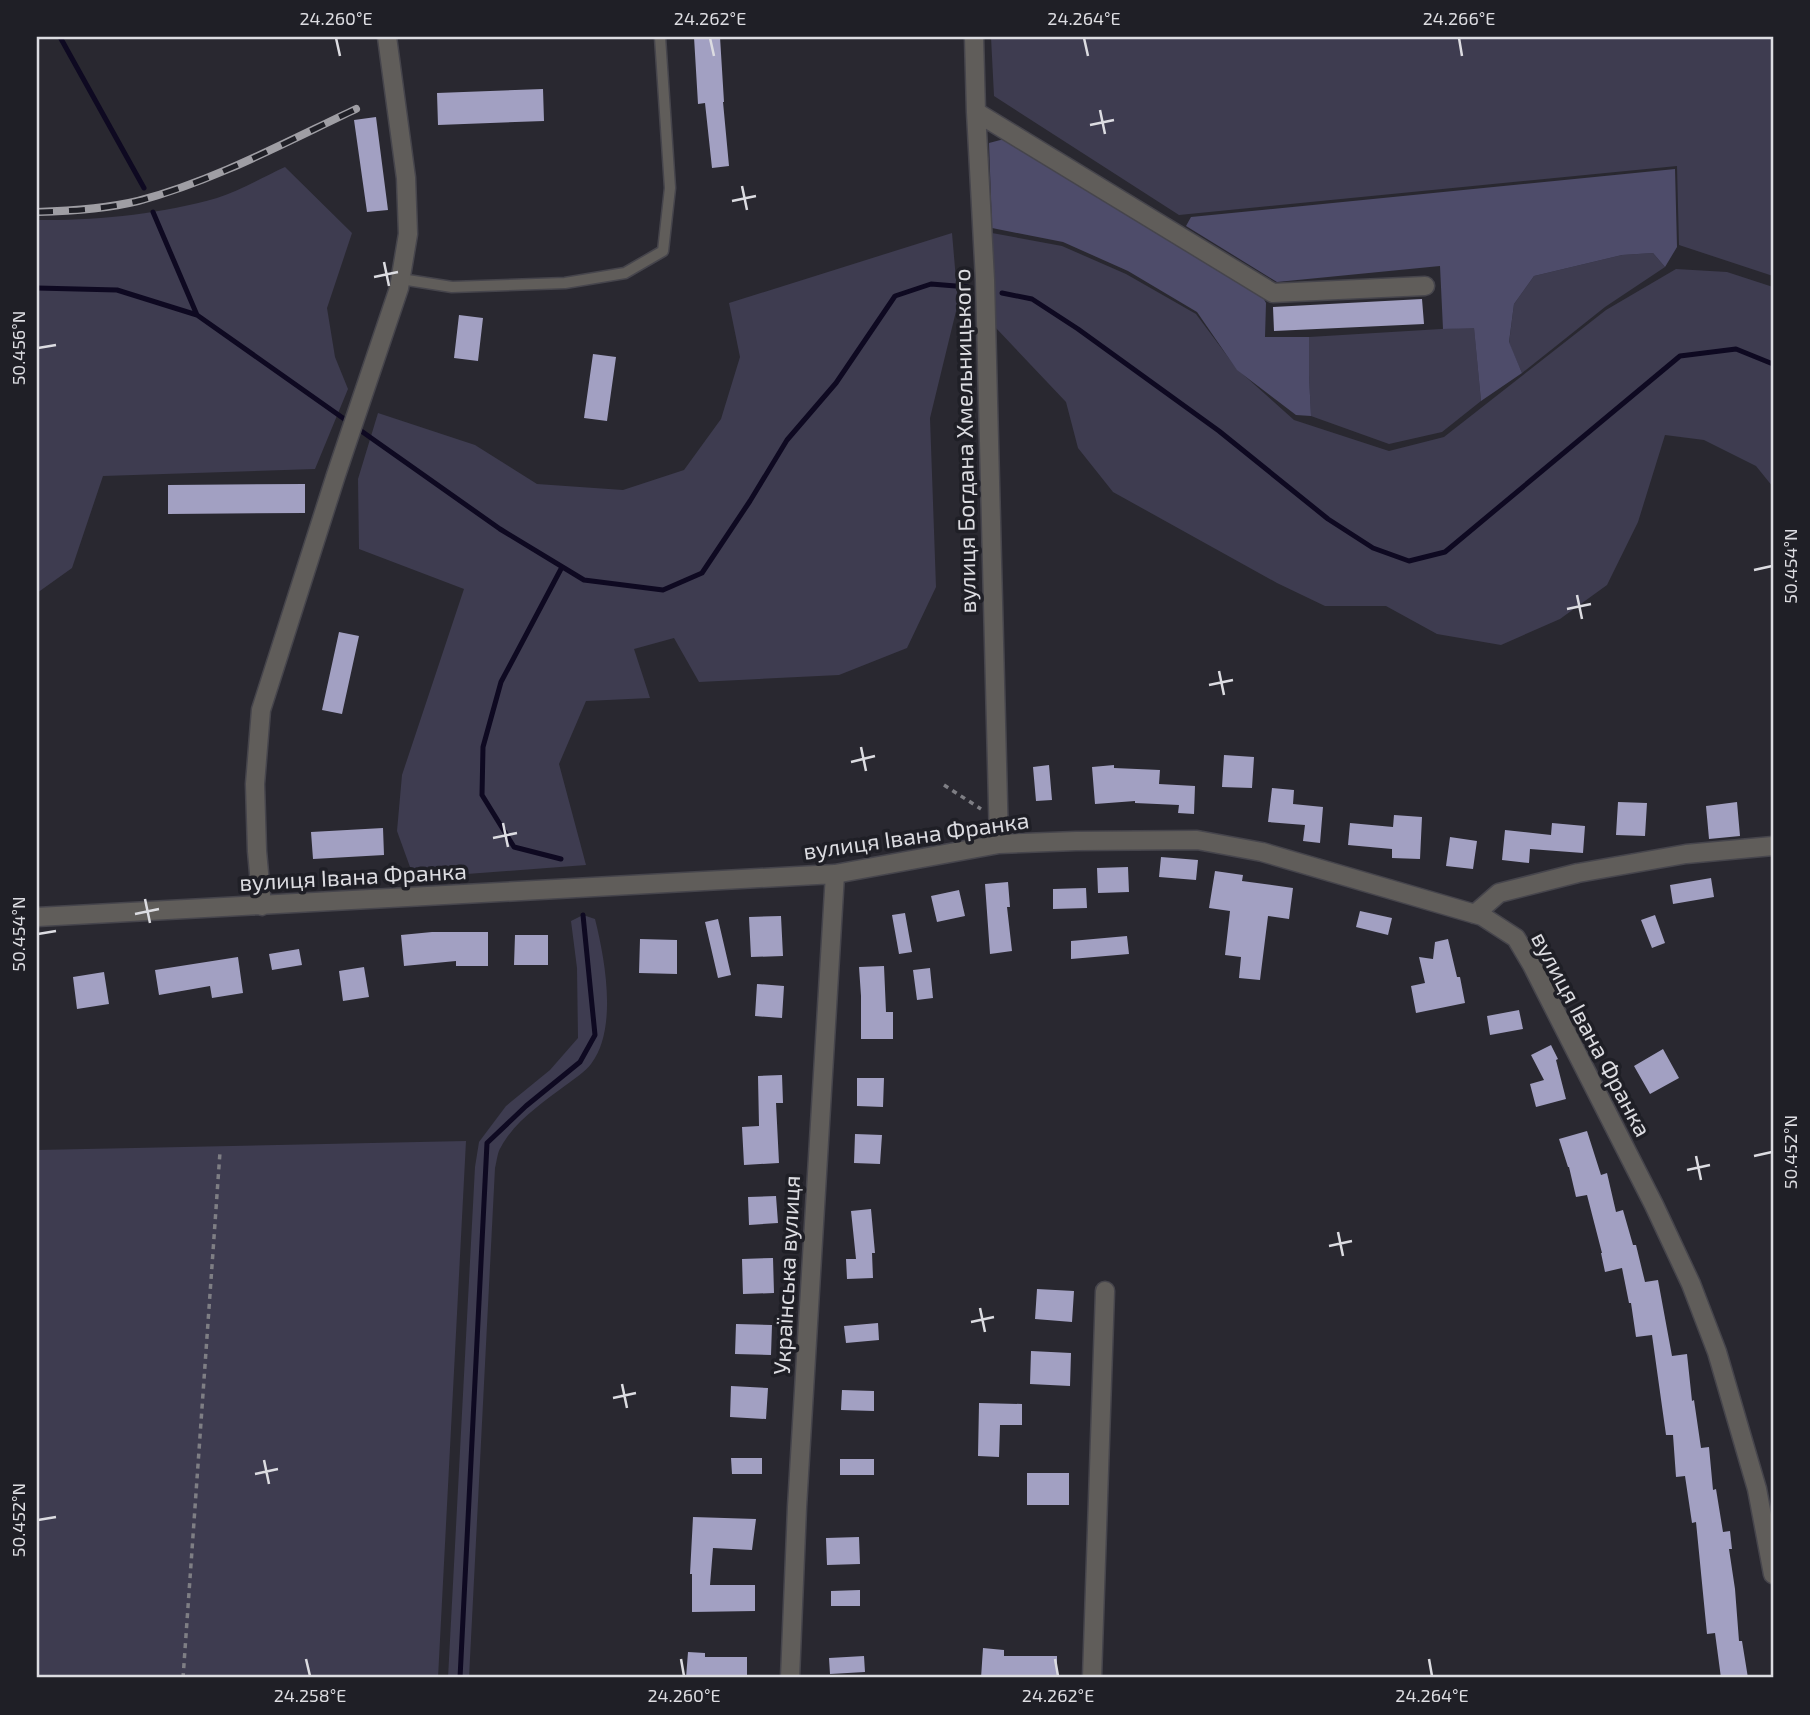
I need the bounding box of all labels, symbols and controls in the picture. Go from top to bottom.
text: 24.260°E [299,7,373,29]
text: 24.262°E [674,7,746,29]
text: 24.264°E [1047,7,1121,29]
text: 24.266°E [1423,7,1495,29]
street label: вулиця Богдана Хмельницького [947,268,982,614]
text: 50.456°N [7,311,29,385]
text: 50.454°N [1779,528,1801,604]
street label: вулиця Івана Франка [801,805,1031,866]
street label: вулиця Івана Франка [238,856,468,897]
text: 50.454°N [7,896,29,972]
street label: вулиця Івана Франка [1525,927,1658,1142]
text: 50.452°N [1779,1115,1801,1189]
street label: Українська вулиця [767,1174,806,1376]
text: 50.452°N [7,1483,29,1557]
text: 24.258°E [274,1684,346,1706]
text: 24.260°E [647,1684,721,1706]
text: 24.262°E [1022,1684,1094,1706]
text: 24.264°E [1395,1684,1469,1706]

